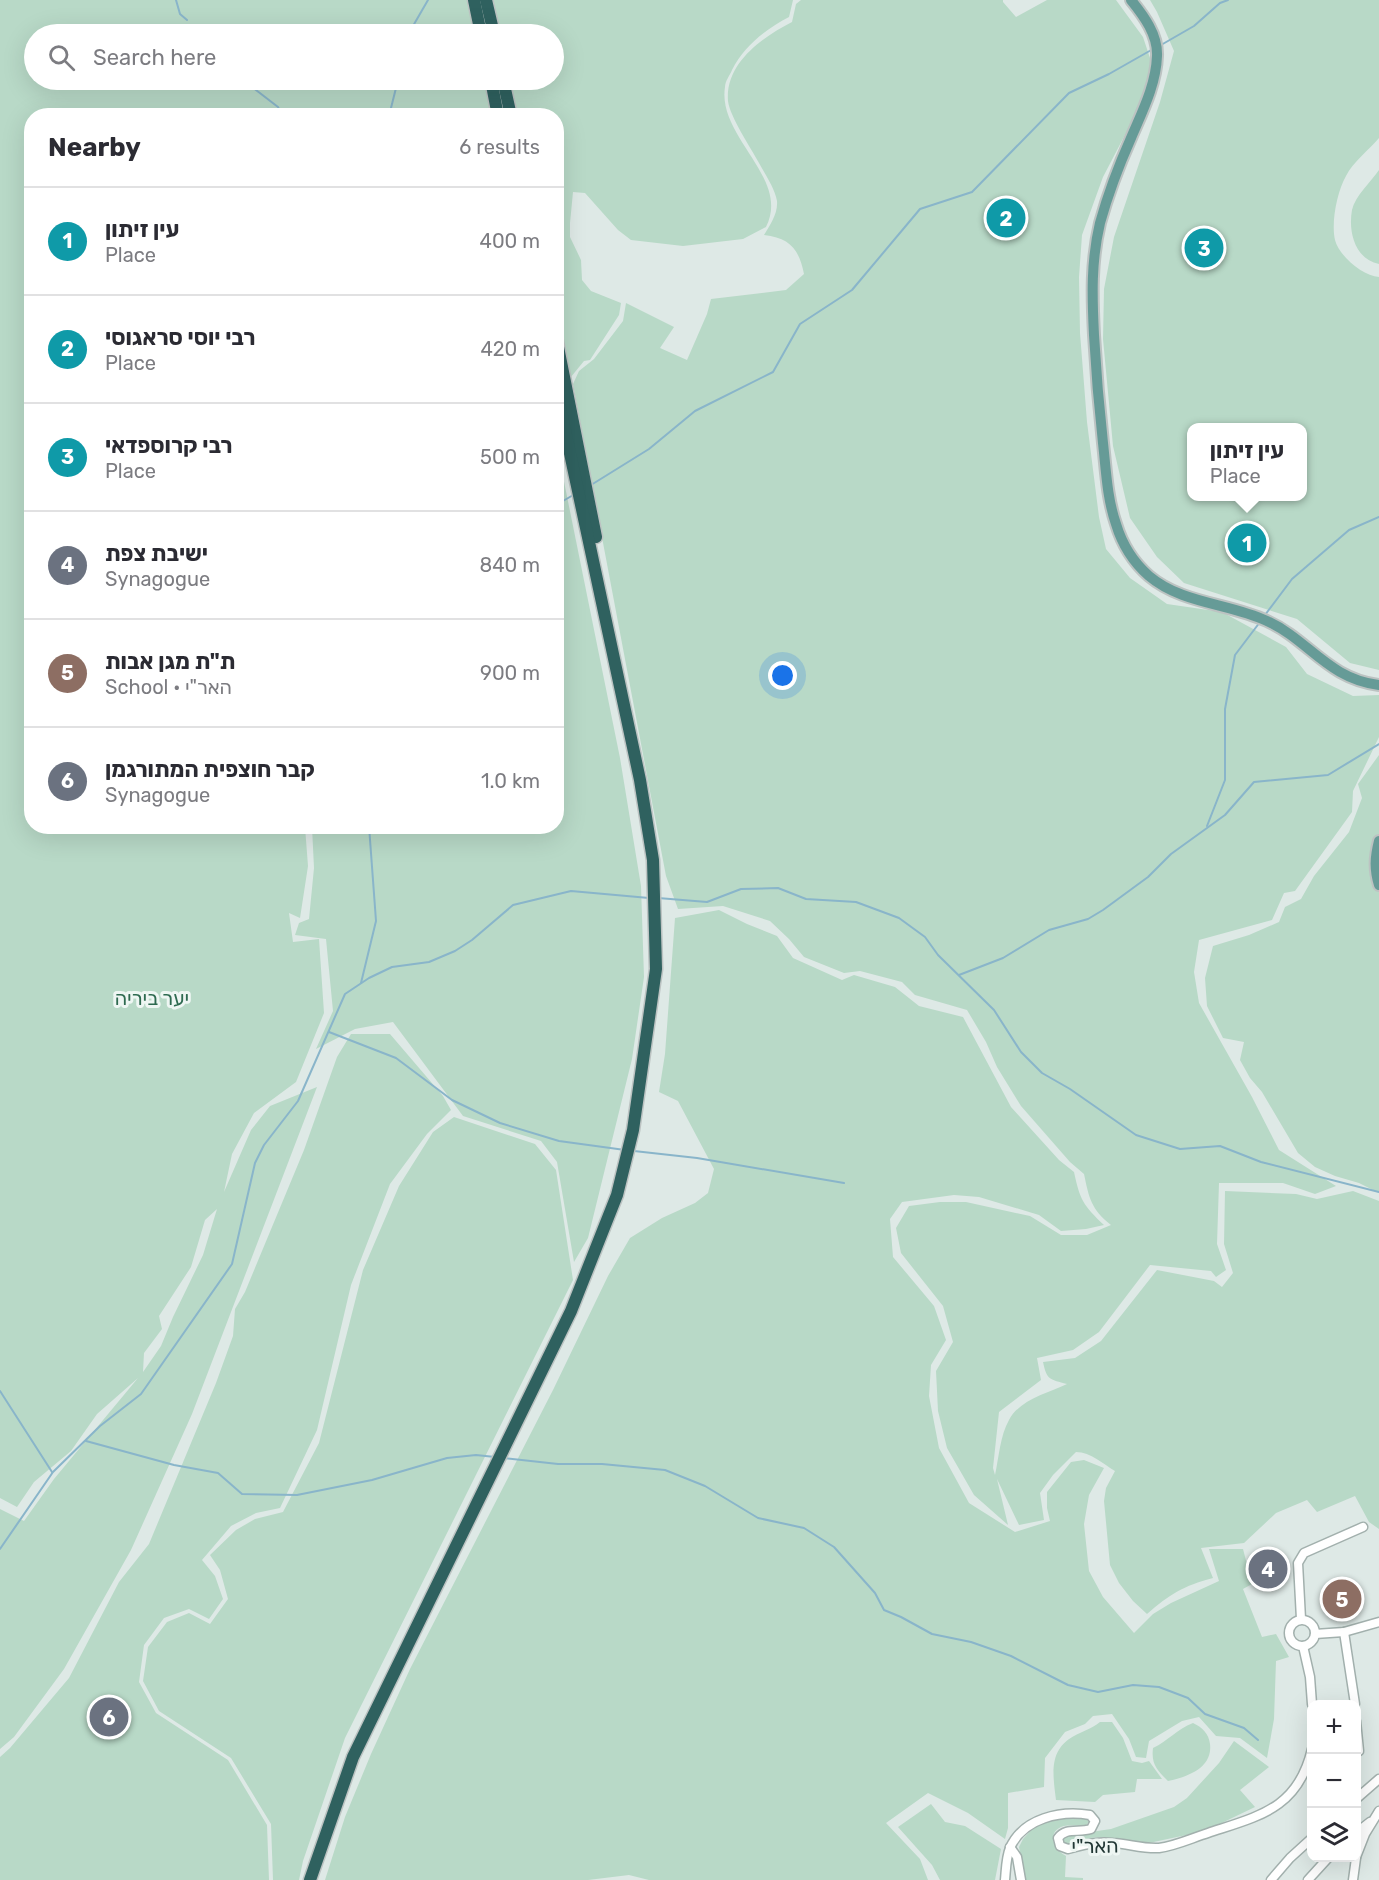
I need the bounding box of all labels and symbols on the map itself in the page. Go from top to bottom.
pin: 2 [986,196,1026,240]
pin: 3 [1184,226,1224,270]
pin: 1 [1228,520,1266,566]
your location [768,661,797,690]
park label: יער ביריה [115,986,189,1010]
pin: 4 [1248,1546,1288,1592]
pin: 5 [1322,1576,1362,1622]
pin: 6 [90,1694,128,1740]
street label: האר"י [1071,1834,1119,1858]

